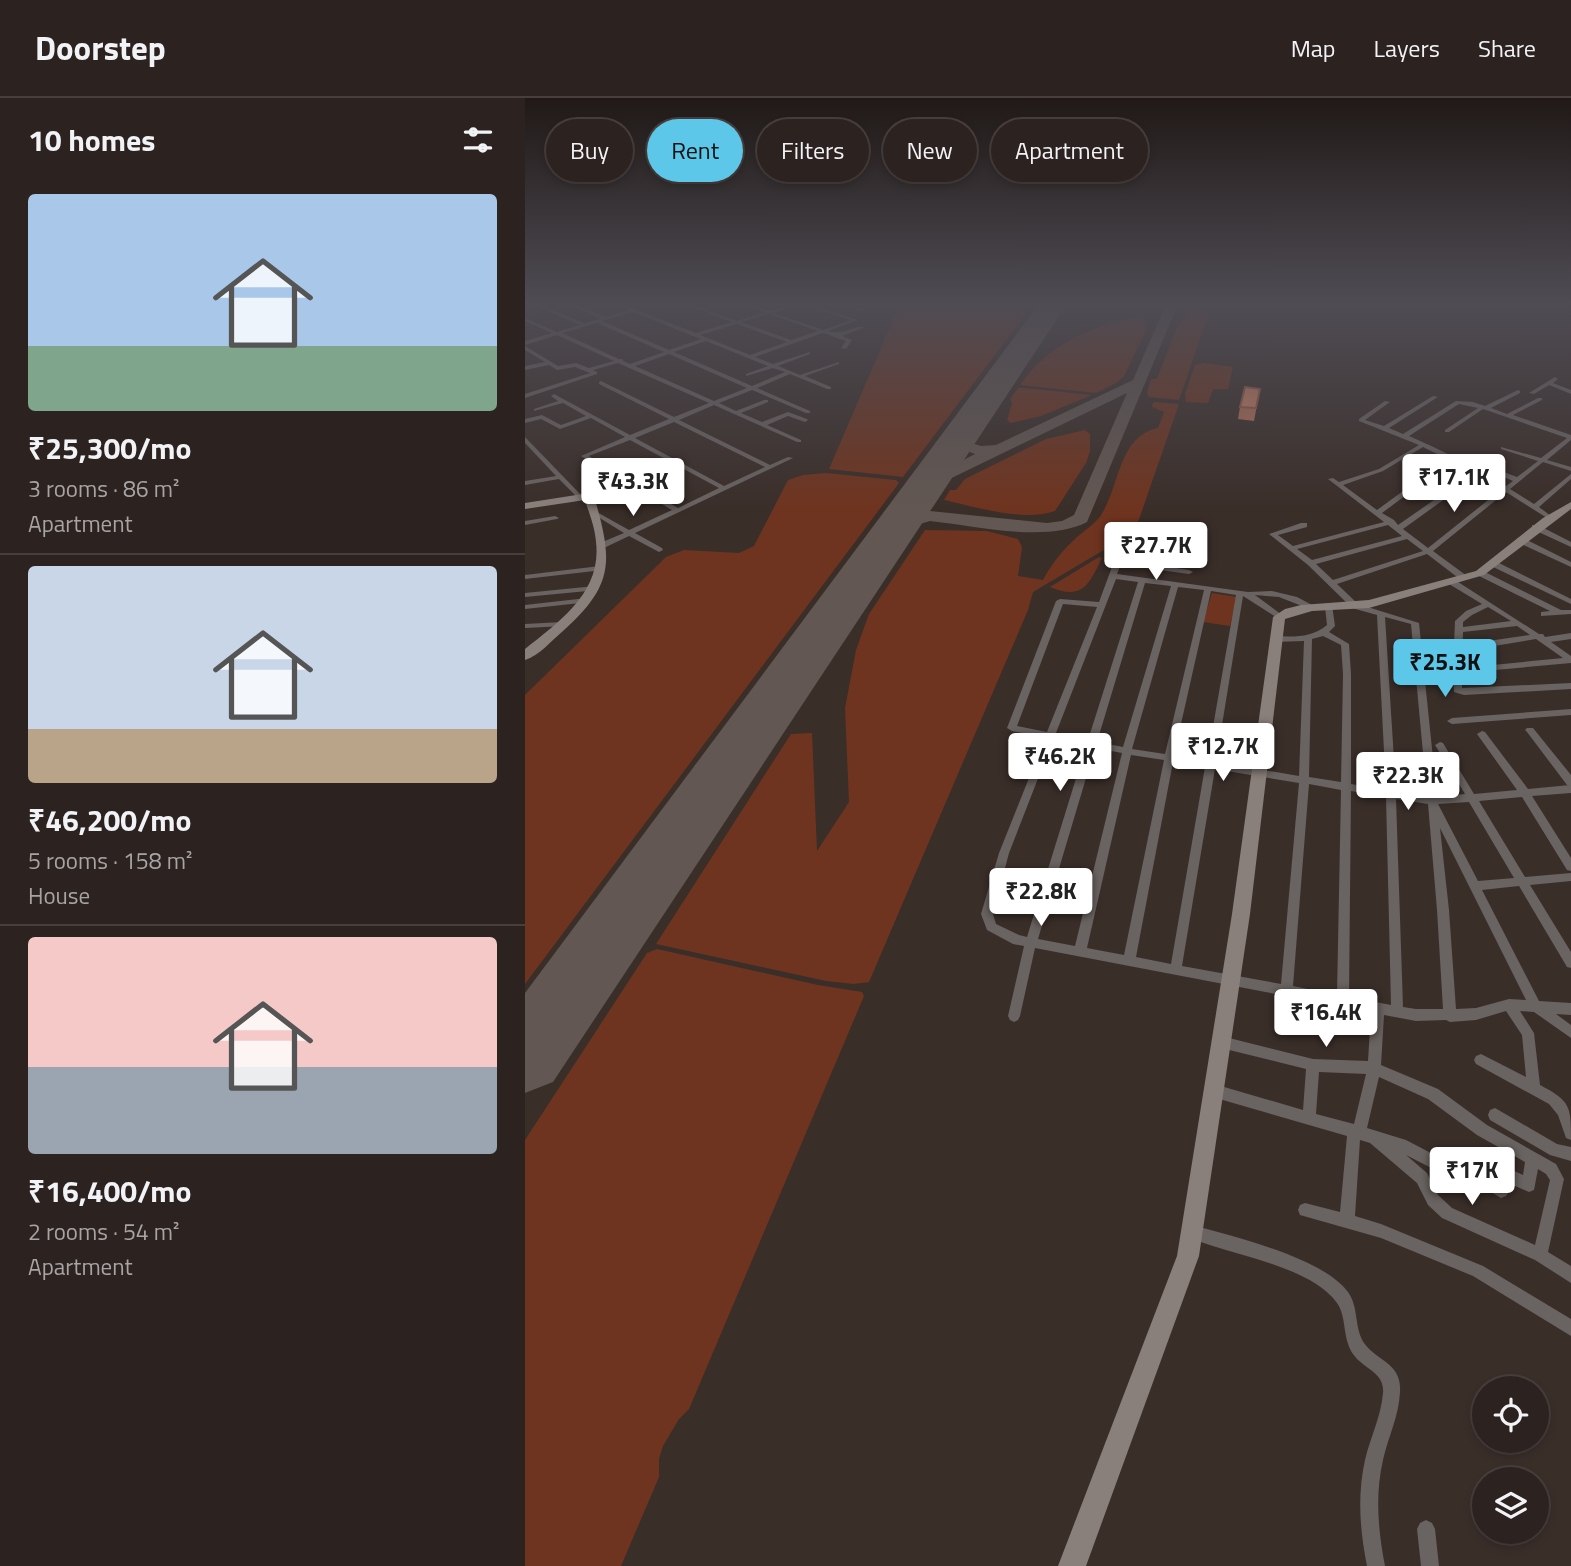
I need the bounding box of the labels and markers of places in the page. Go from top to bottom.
pin: ₹17.1K [1397,454,1511,514]
pin: ₹43.3K [576,458,690,518]
pin: ₹27.7K [1099,522,1213,582]
pin: ₹25.3K [1388,640,1502,699]
pin: ₹12.7K [1166,724,1280,783]
pin: ₹46.2K [1003,734,1117,793]
pin: ₹22.3K [1351,752,1465,812]
pin: ₹22.8K [984,868,1098,928]
pin: ₹16.4K [1269,990,1383,1049]
pin: ₹17K [1431,1148,1513,1207]

